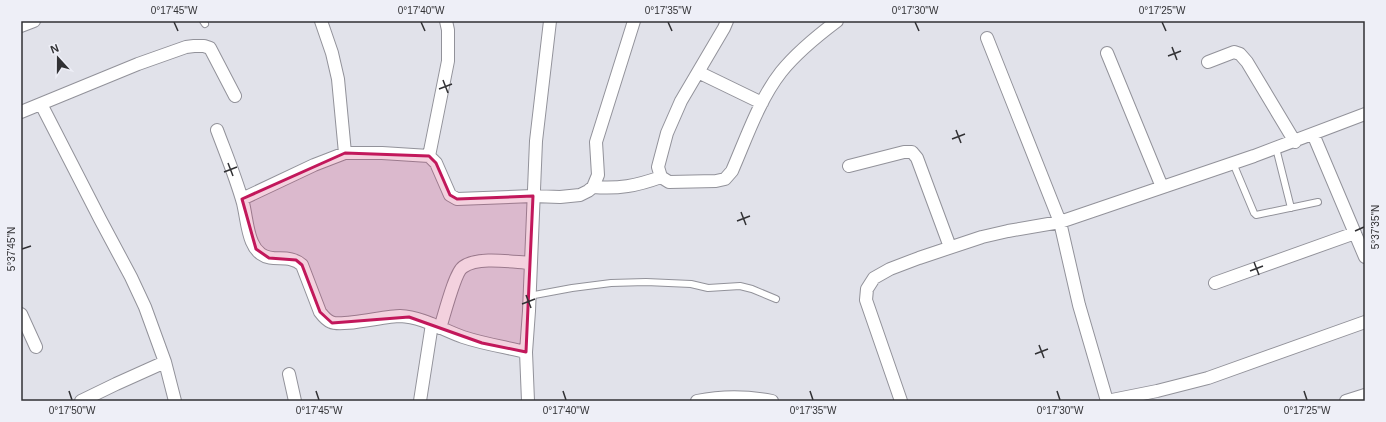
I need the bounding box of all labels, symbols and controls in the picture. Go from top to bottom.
text: 0°17'45"W [151,5,198,16]
text: 0°17'40"W [398,5,445,16]
text: 0°17'35"W [645,5,692,16]
text: 0°17'30"W [892,5,939,16]
text: 0°17'25"W [1139,5,1186,16]
north arrow [38,38,78,78]
text: N [49,42,60,56]
text: 5°37'35"N [1370,205,1381,249]
text: 5°37'45"N [6,227,17,271]
text: 0°17'50"W [49,405,96,416]
text: 0°17'45"W [296,405,343,416]
text: 0°17'40"W [543,405,590,416]
text: 0°17'35"W [790,405,837,416]
text: 0°17'30"W [1037,405,1084,416]
text: 0°17'25"W [1284,405,1331,416]

